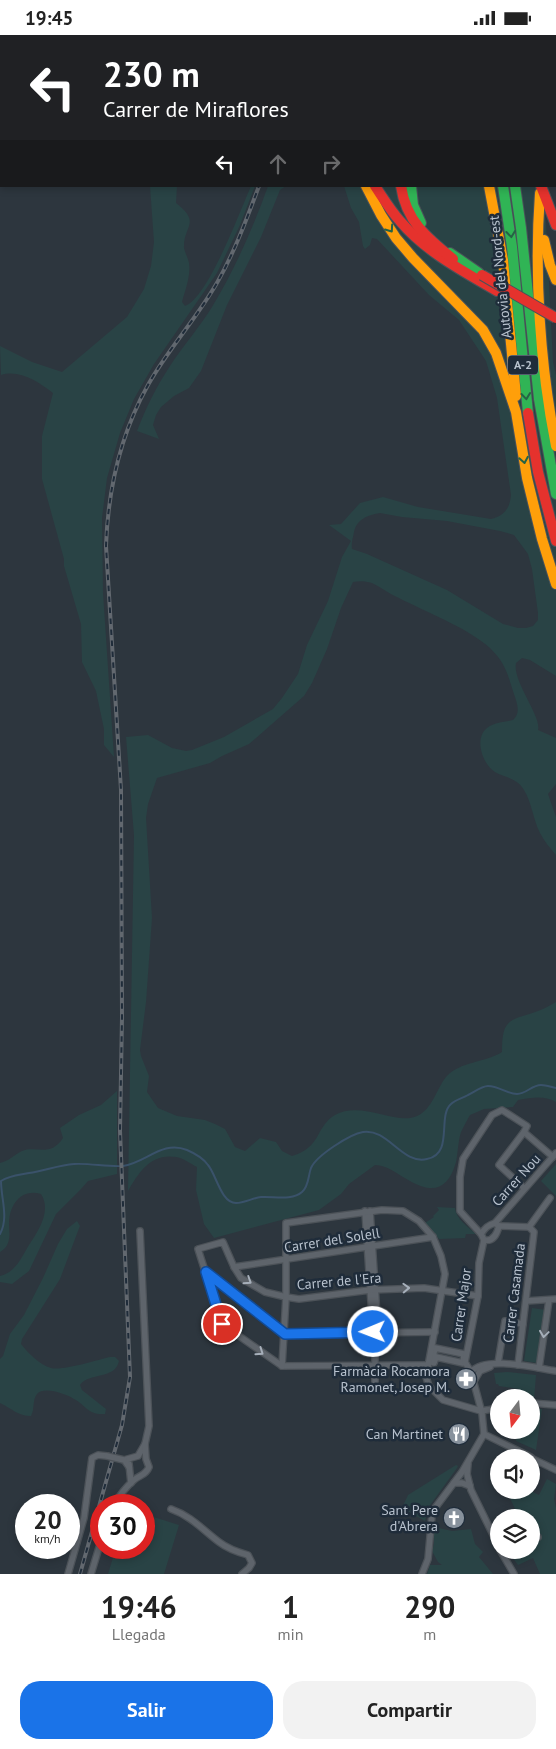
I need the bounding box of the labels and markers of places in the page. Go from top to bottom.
pin [201,1303,243,1345]
place label: Farmàcia Rocamora Ramonet, Josep M. [333,1362,450,1396]
pharmacy icon: Farmàcia Rocamora Ramonet, Josep M. [454,1367,478,1391]
restaurant icon: Can Martinet [447,1422,471,1446]
place label: Can Martinet [366,1425,443,1443]
place label: Sant Pere d'Abrera [381,1501,438,1535]
church icon: Sant Pere d'Abrera [442,1506,466,1530]

